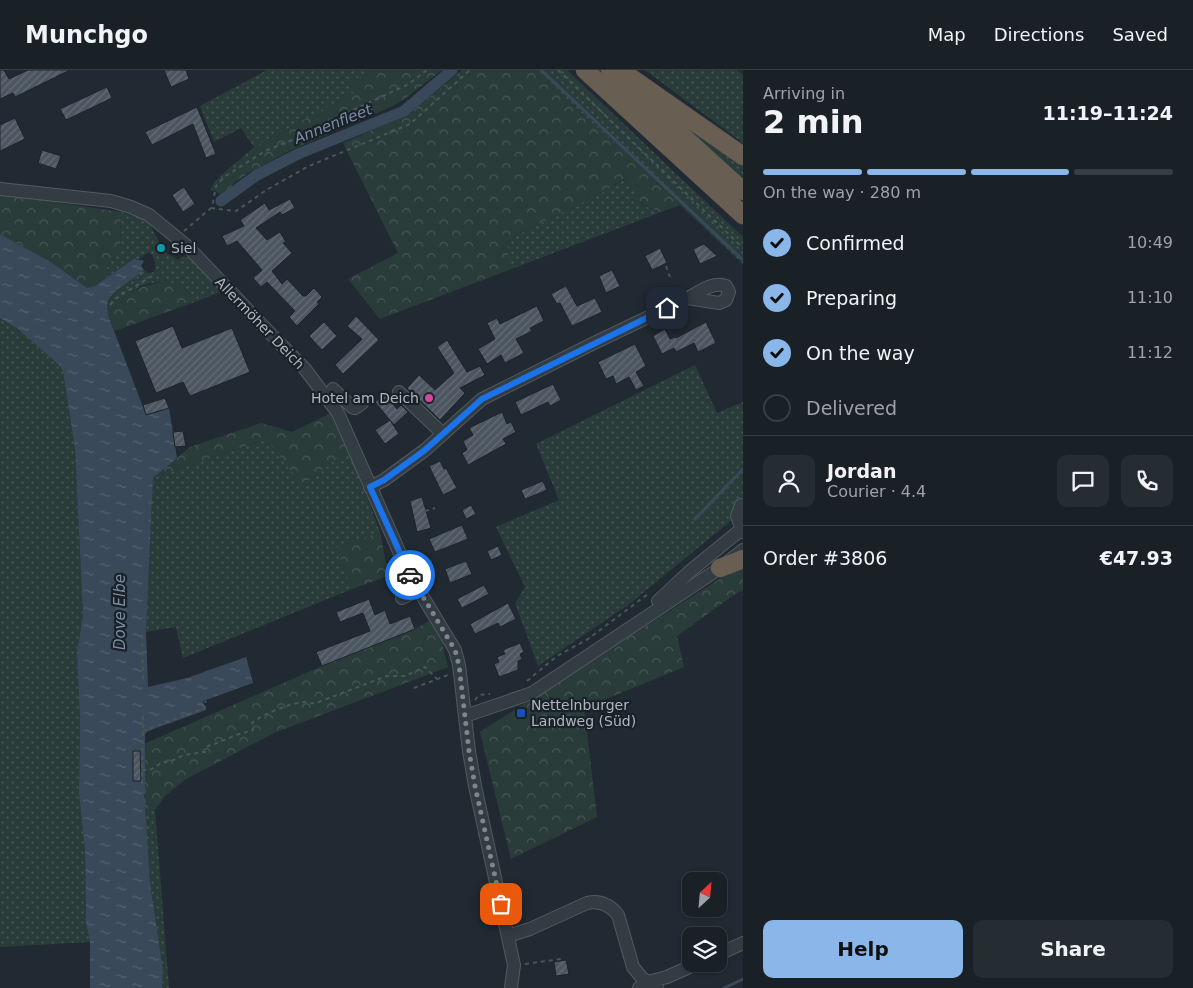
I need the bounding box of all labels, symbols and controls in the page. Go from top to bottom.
text: Munchgo [25,21,148,49]
text: Map [928,24,966,45]
text: Directions [994,24,1084,45]
text: Saved [1112,24,1168,45]
text: Arriving in [763,84,845,103]
water label: Annenfleet [291,100,375,148]
text: 11:19–11:24 [1043,102,1173,124]
text: 2 min [763,103,864,141]
text: On the way · 280 m [763,183,921,202]
icon: check [763,229,791,257]
text: Confirmed [806,232,905,254]
text: 10:49 [1127,233,1173,252]
place label: Siel [171,240,196,256]
marker: Siel [155,242,167,254]
street label: Allermöher Deich [212,274,308,372]
icon: check [763,284,791,312]
pin [646,287,688,329]
text: Preparing [806,287,897,309]
text: 11:10 [1127,288,1173,307]
icon: home [653,294,681,322]
icon: check [763,339,791,367]
text: On the way [806,342,915,364]
text: 11:12 [1127,343,1173,362]
place label: Hotel am Deich [311,390,419,406]
marker: Hotel am Deich [423,392,435,404]
text: Delivered [806,397,897,419]
button: person [763,455,815,507]
button: chat [1057,455,1109,507]
button: phone [1121,455,1173,507]
text: Jordan [827,460,896,482]
text: Courier · 4.4 [827,482,926,501]
text: Order #3806 [763,547,887,569]
text: €47.93 [1100,547,1173,569]
courier [385,550,435,600]
icon: car [396,561,424,589]
water label: Dove Elbe [111,574,129,650]
place label: Nettelnburger Landweg (Süd) [531,697,636,729]
marker: Nettelnburger Landweg (Süd) [515,707,527,719]
north arrow [682,872,728,918]
map controls [682,872,727,972]
pin [480,883,522,925]
icon: bag [487,890,515,918]
button: Help [763,920,963,978]
button: Share [973,920,1173,978]
button: layers [682,927,727,972]

